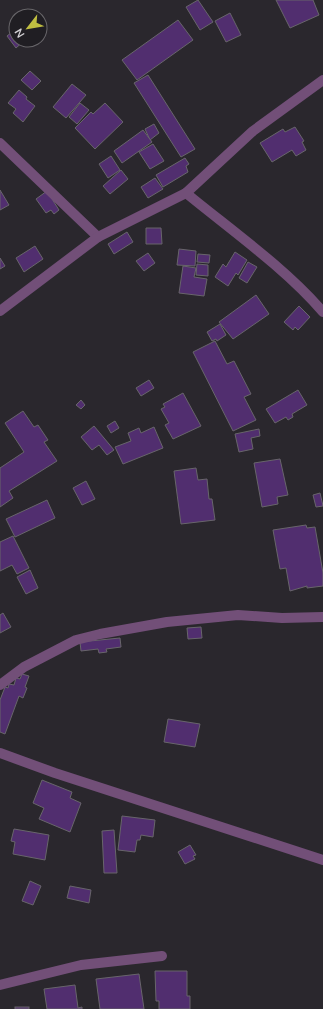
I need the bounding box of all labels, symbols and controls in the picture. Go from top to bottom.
north arrow [8,8,48,48]
text: N [11,26,28,40]

